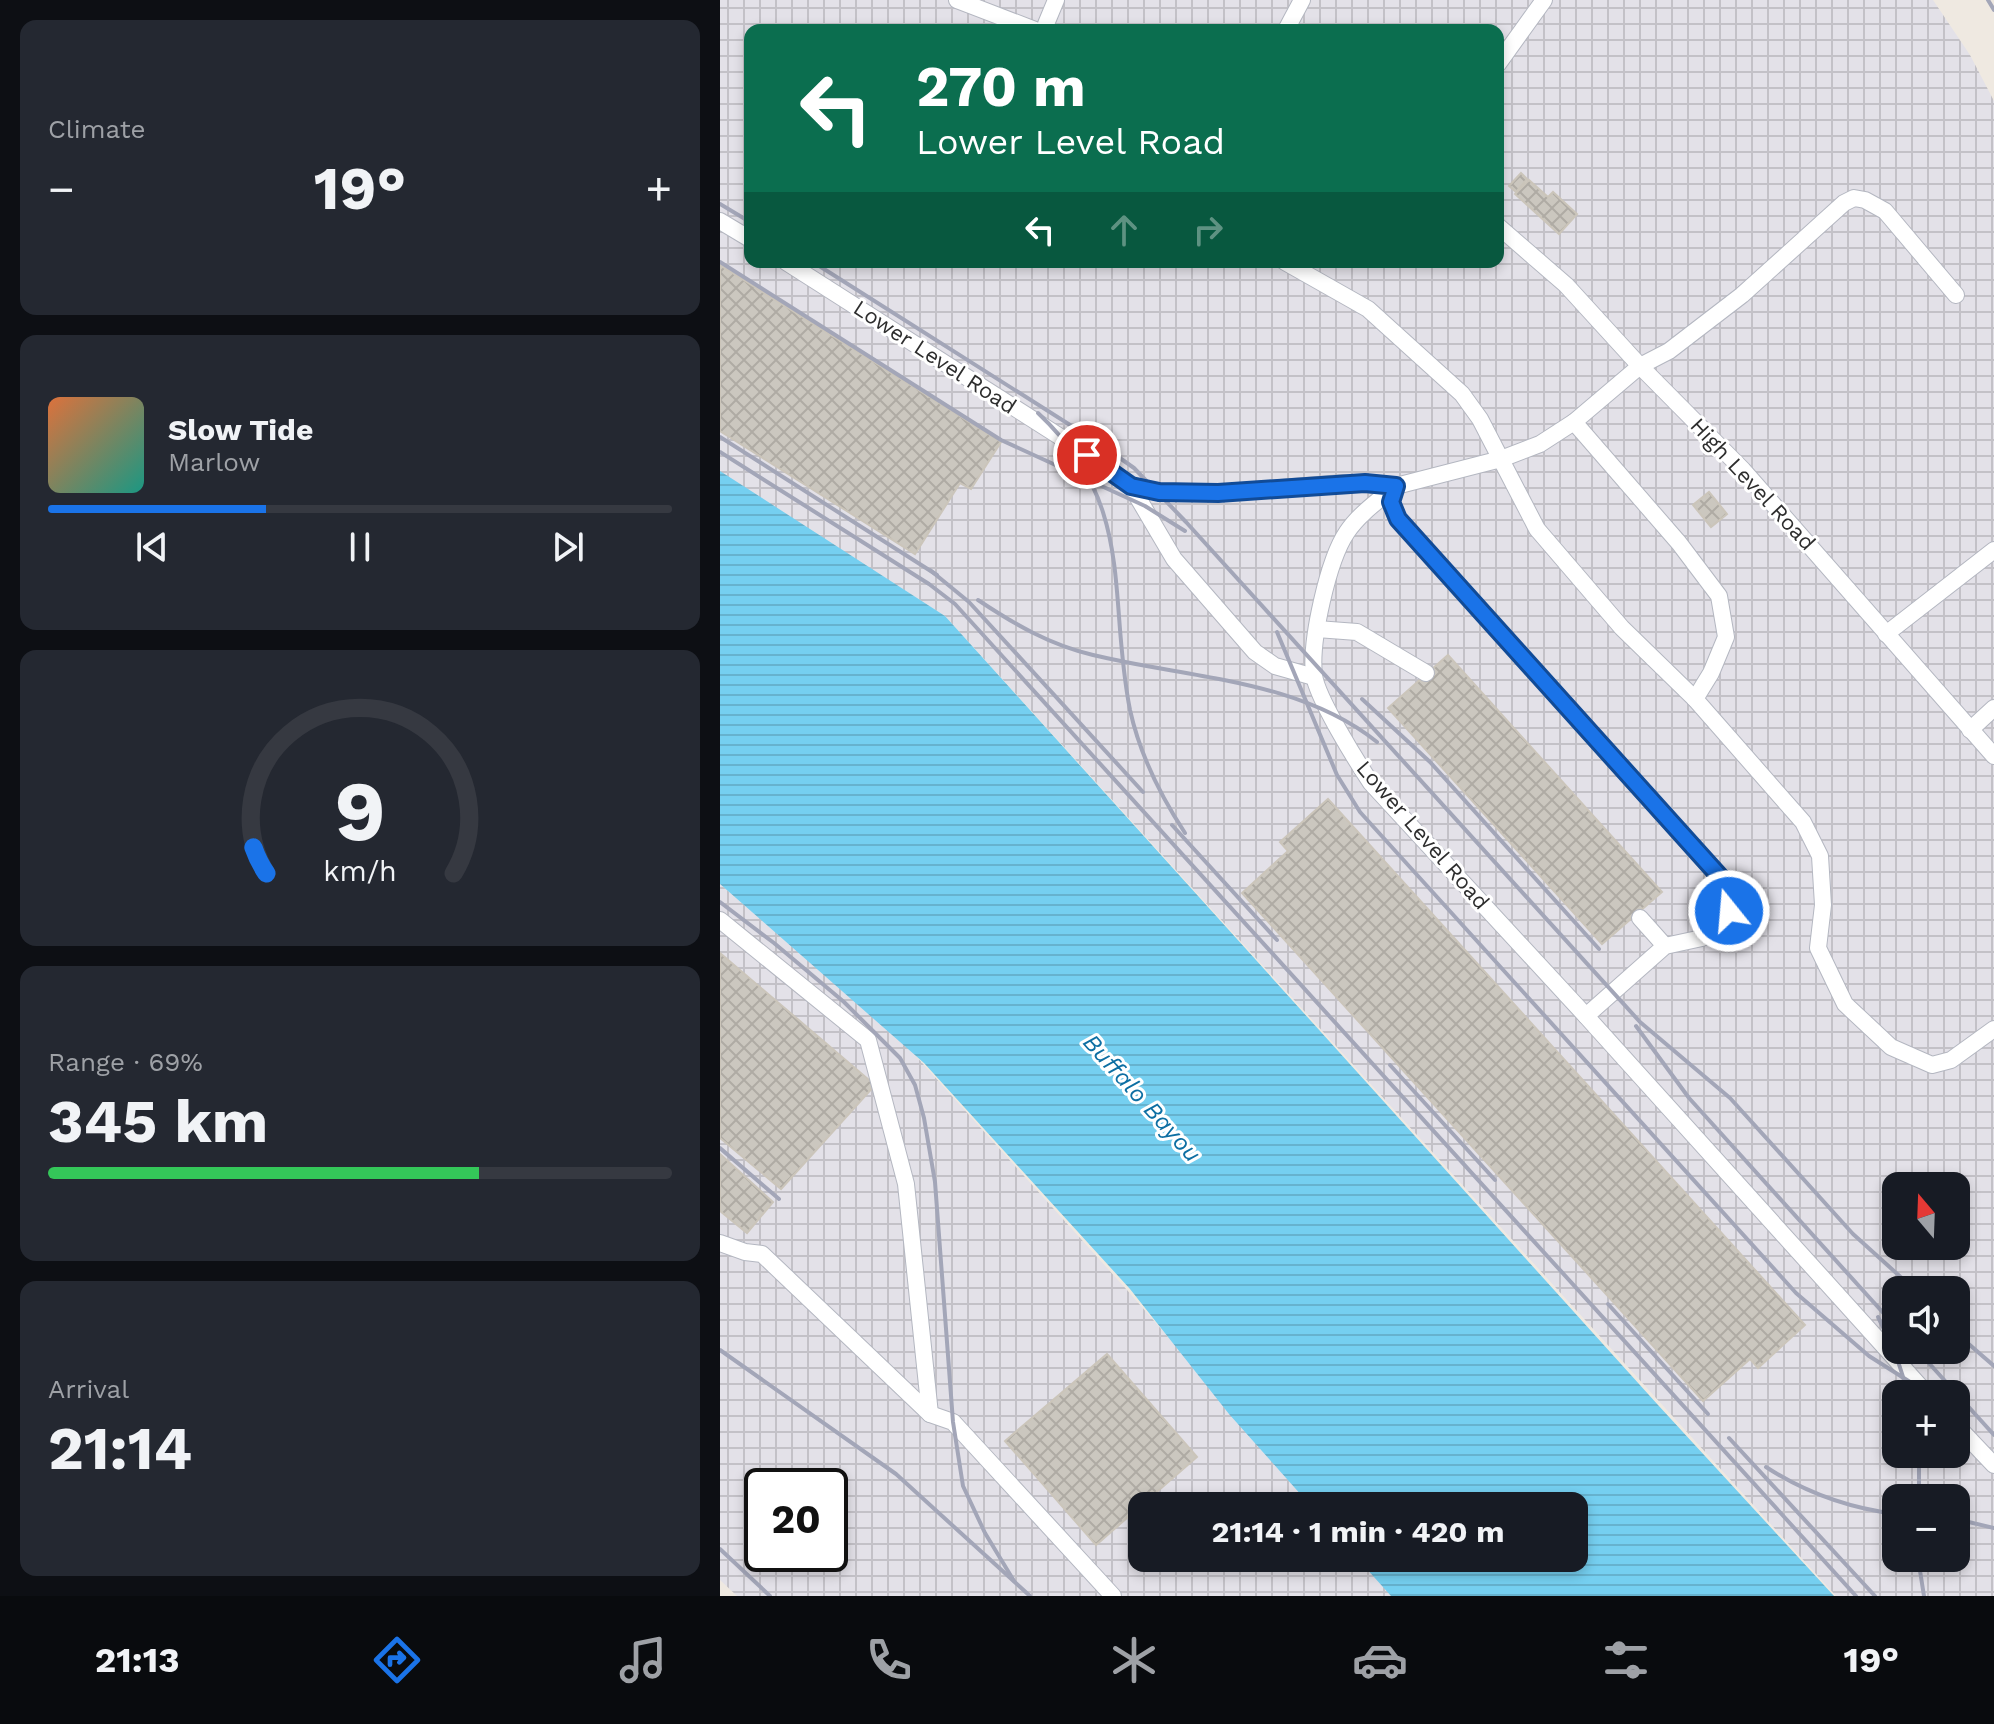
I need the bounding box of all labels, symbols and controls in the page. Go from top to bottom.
text: 270 m [916,54,1086,120]
icon: left [784,56,888,160]
text: Climate [48,114,146,144]
text: Lower Level Road [916,121,1225,163]
text: 19° [314,153,406,224]
text: − [48,163,75,215]
text: + [645,163,672,215]
icon: left [1018,208,1062,252]
icon: ahead [1102,208,1146,252]
icon: right [1186,208,1230,252]
street label: Lower Level Road [849,295,1021,419]
text: Slow Tide [168,412,313,447]
street label: High Level Road [1685,413,1821,555]
pin [1053,421,1121,489]
icon: arrive [1065,433,1109,477]
text: Marlow [168,447,260,477]
icon: previous [130,525,174,569]
icon: pause [338,525,382,569]
icon: next [546,525,590,569]
street label: Lower Level Road [1352,756,1494,914]
text: 9 [334,763,386,860]
text: km/h [323,854,397,888]
position arrow [1687,869,1771,953]
water label: Buffalo Bayou [1077,1028,1207,1168]
text: Range · 69% [48,1047,203,1077]
text: 345 km [48,1086,268,1157]
north arrow [1882,1172,1970,1260]
map controls [1882,1172,1970,1572]
button: sound [1882,1276,1970,1364]
text: Arrival [48,1374,129,1404]
button: + [1882,1380,1970,1468]
text: 21:14 [48,1413,192,1484]
speed limit sign: 20 [744,1468,848,1572]
button: − [1882,1484,1970,1572]
text: 21:14 · 1 min · 420 m [1212,1514,1504,1549]
icon: directions [369,1632,425,1688]
icon: music [615,1632,671,1688]
icon: phone [861,1632,917,1688]
icon: climate [1106,1632,1162,1688]
icon: car [1352,1632,1408,1688]
icon: filters [1598,1632,1654,1688]
text: 21:13 [95,1639,180,1681]
text: 19° [1844,1639,1899,1681]

